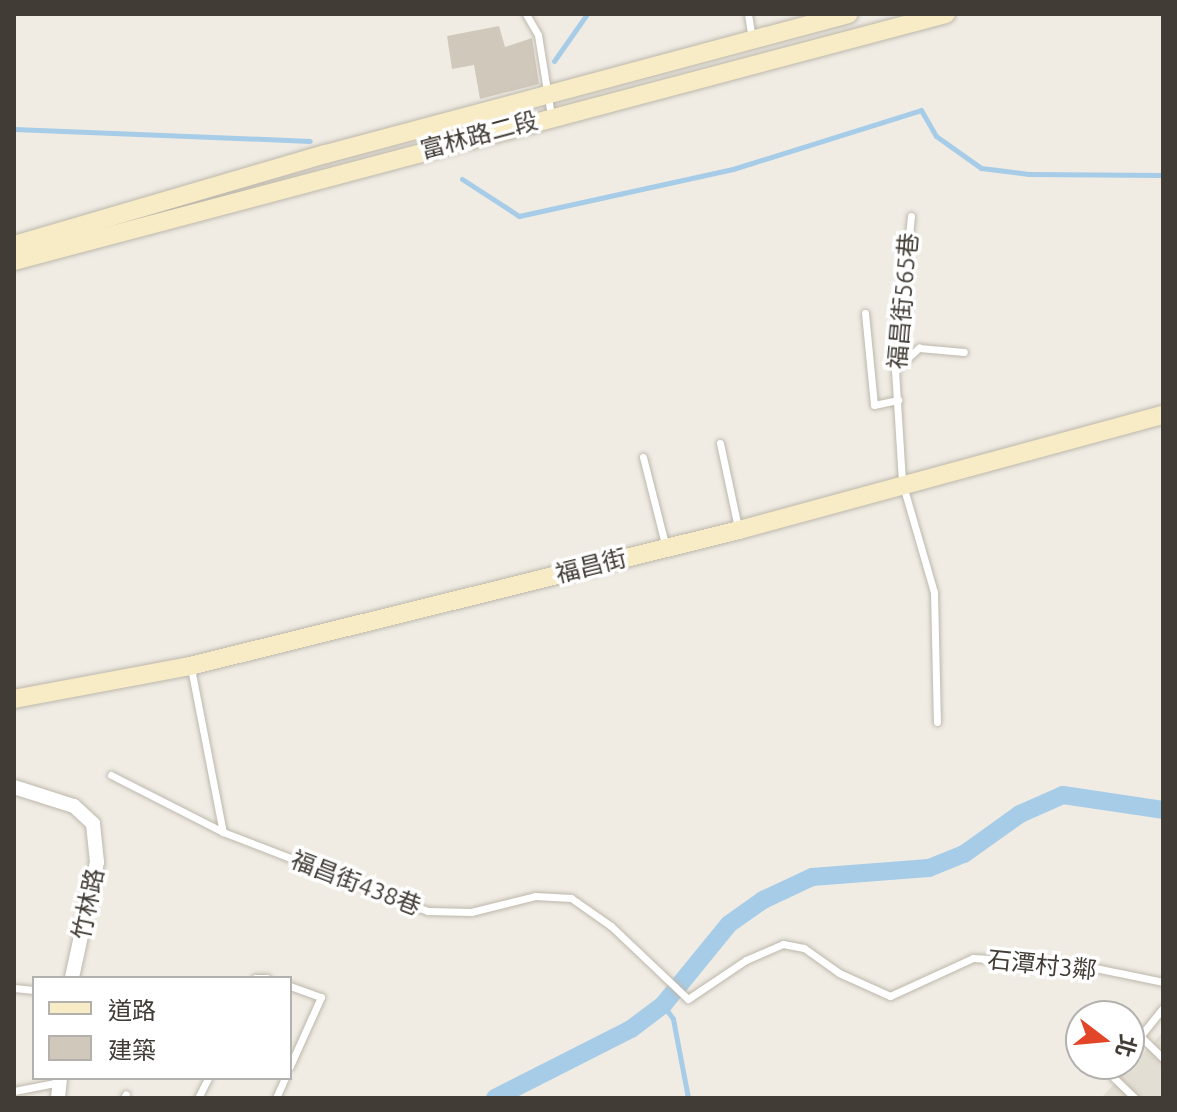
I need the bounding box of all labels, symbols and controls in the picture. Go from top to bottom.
street label: 富林路二段 [417,106,541,164]
street label: 福昌街565巷 [883,232,923,370]
street label: 福昌街 [553,543,629,589]
street label: 福昌街438巷 [287,845,425,921]
street label: 竹林路 [66,866,110,942]
street label: 石潭村3鄰 [986,945,1098,985]
legend [32,976,292,1080]
text: 道路 [108,997,156,1024]
north arrow [1065,1000,1145,1080]
text: 北 [1112,1032,1142,1060]
text: 建築 [108,1037,156,1064]

